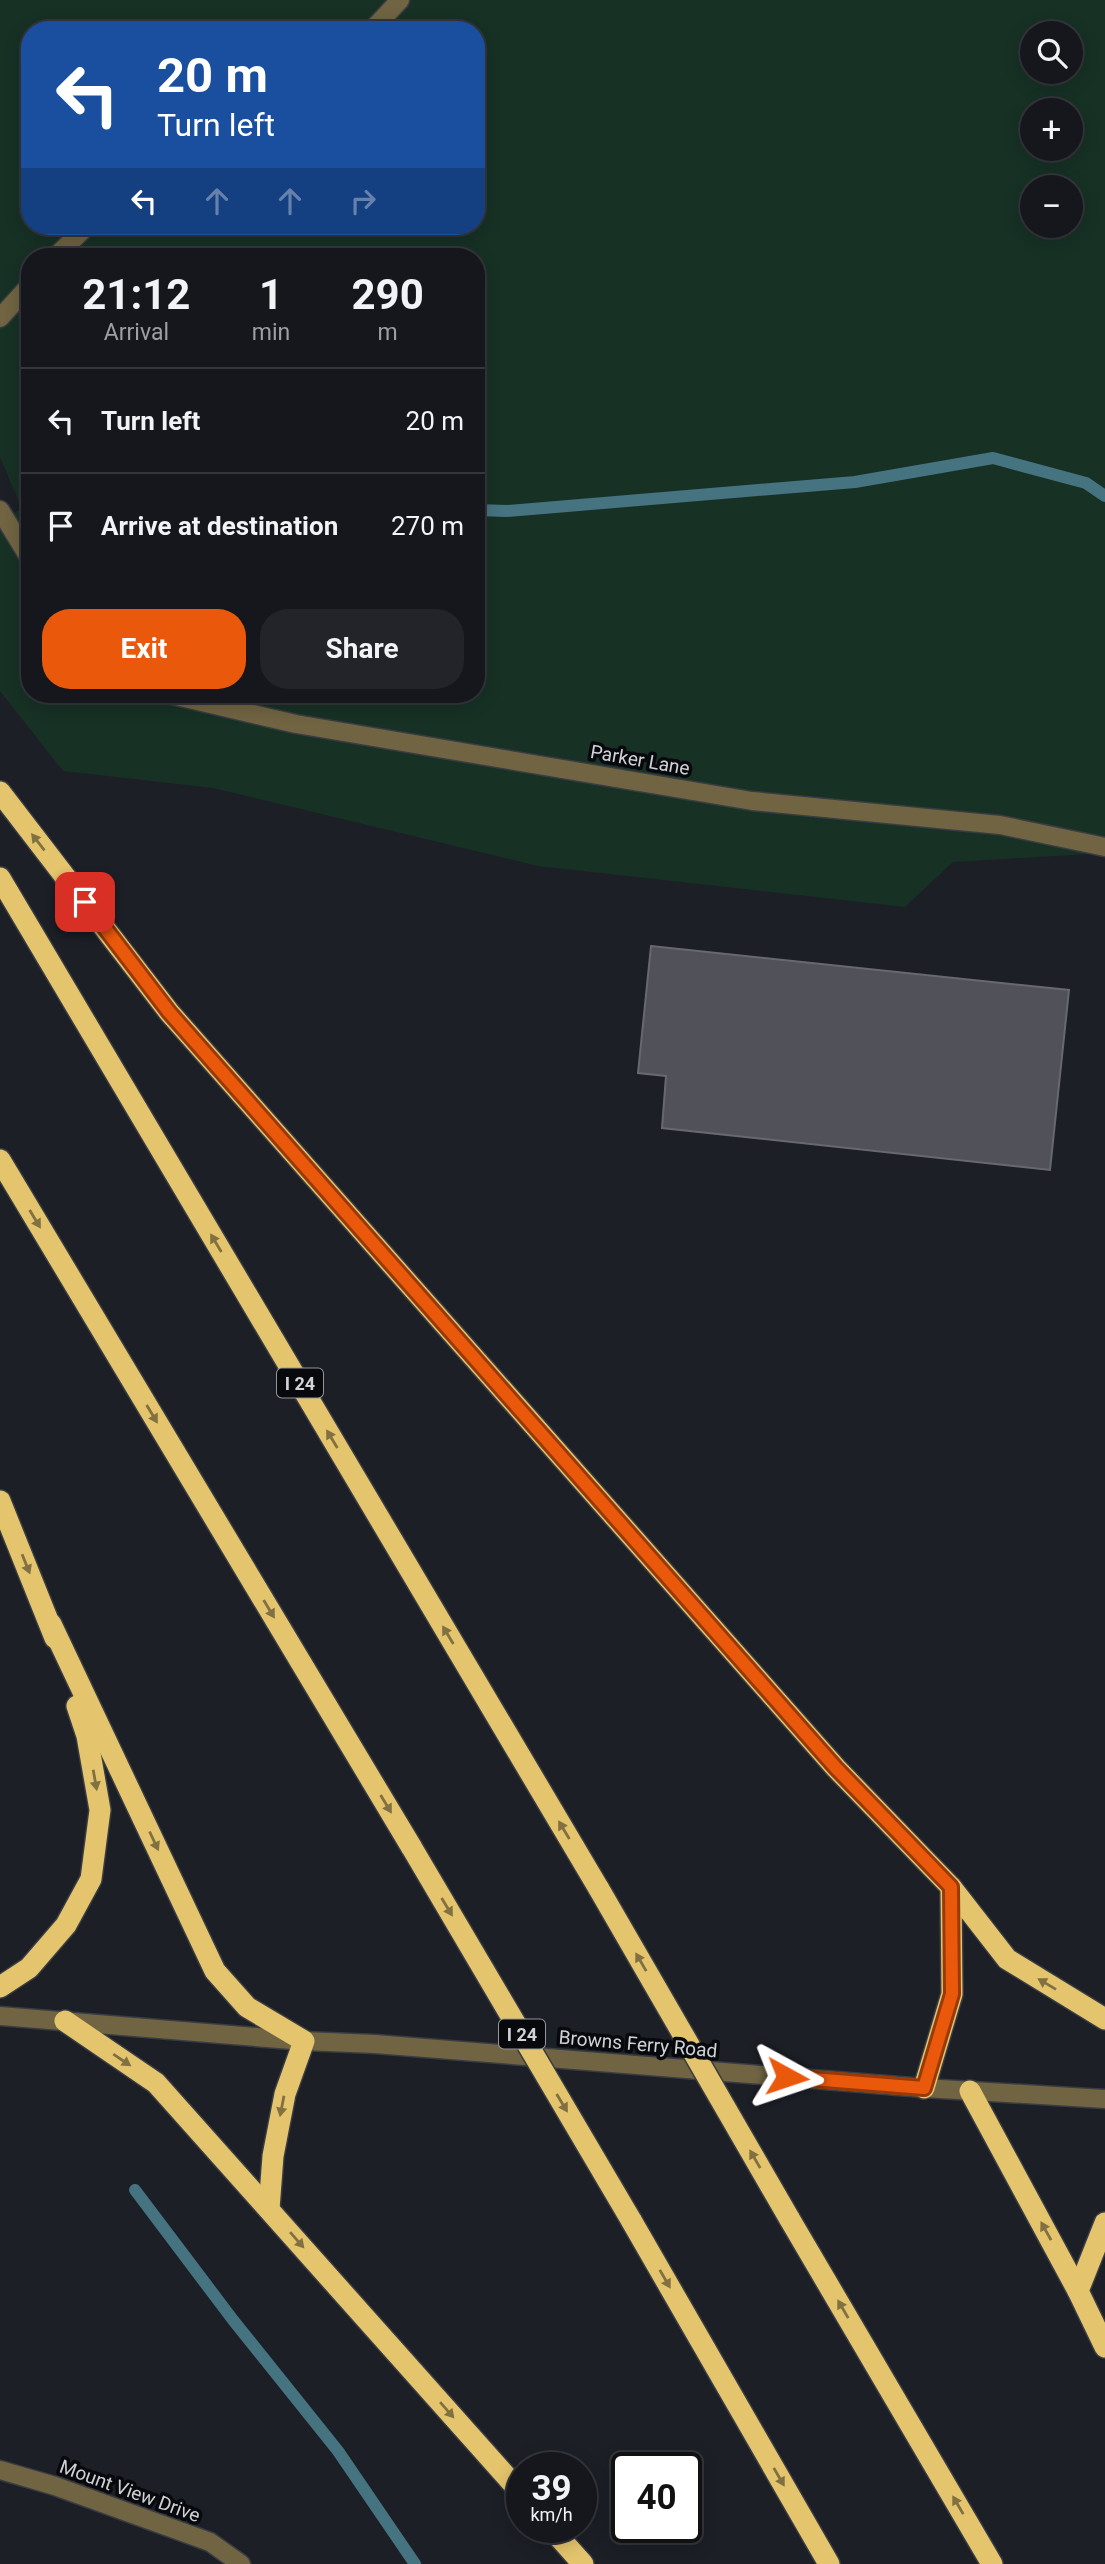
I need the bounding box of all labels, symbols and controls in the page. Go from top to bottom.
map controls [1020,21,1083,238]
button: search [1020,21,1083,84]
text: 20 m [157,47,268,104]
icon: left [42,49,133,140]
button: + [1020,98,1083,161]
text: Turn left [157,106,275,144]
button: − [1020,175,1083,238]
icon: left [125,182,163,220]
icon: ahead [198,182,236,220]
icon: ahead [271,182,309,220]
icon: right [344,182,382,220]
text: 21:12 [82,270,190,319]
text: 1 [259,270,283,319]
text: 290 [351,270,424,319]
text: Arrival [104,319,169,346]
text: min [252,319,290,346]
text: m [378,319,398,346]
icon: left [42,402,80,440]
text: Turn left [101,406,200,436]
text: 20 m [406,406,464,436]
icon: arrive [42,507,80,545]
text: Arrive at destination [101,511,338,541]
text: 270 m [391,511,464,541]
button: Exit [42,609,246,689]
button: Share [260,609,464,689]
street label: Parker Lane [589,740,691,780]
one-way arrow [32,833,46,851]
pin [55,872,115,932]
icon: arrive [66,883,104,921]
one-way arrow [29,1209,41,1228]
one-way arrow [210,1234,223,1253]
road number: I 24 [277,1368,323,1398]
one-way arrow [146,1404,158,1423]
one-way arrow [326,1429,339,1448]
one-way arrow [21,1553,32,1574]
one-way arrow [262,1599,275,1618]
one-way arrow [442,1625,455,1644]
one-way arrow [90,1769,101,1791]
one-way arrow [379,1795,392,1814]
one-way arrow [558,1821,570,1840]
one-way arrow [148,1831,159,1851]
one-way arrow [440,1898,453,1917]
one-way arrow [635,1953,647,1972]
one-way arrow [1037,1977,1056,1990]
road number: I 24 [499,2020,545,2048]
street label: Browns Ferry Road [558,2026,718,2062]
position arrow [750,2040,824,2114]
one-way arrow [112,2053,131,2066]
one-way arrow [556,2093,568,2113]
one-way arrow [277,2095,288,2117]
one-way arrow [749,2150,761,2169]
one-way arrow [1040,2221,1052,2241]
one-way arrow [288,2231,304,2248]
one-way arrow [659,2270,672,2289]
one-way arrow [837,2299,849,2319]
one-way arrow [439,2401,455,2419]
speed limit sign: 40 [611,2452,702,2543]
street label: Mount View Drive [57,2455,203,2527]
one-way arrow [773,2467,785,2486]
text: 39 [531,2468,572,2509]
one-way arrow [952,2496,964,2515]
text: km/h [530,2504,573,2525]

